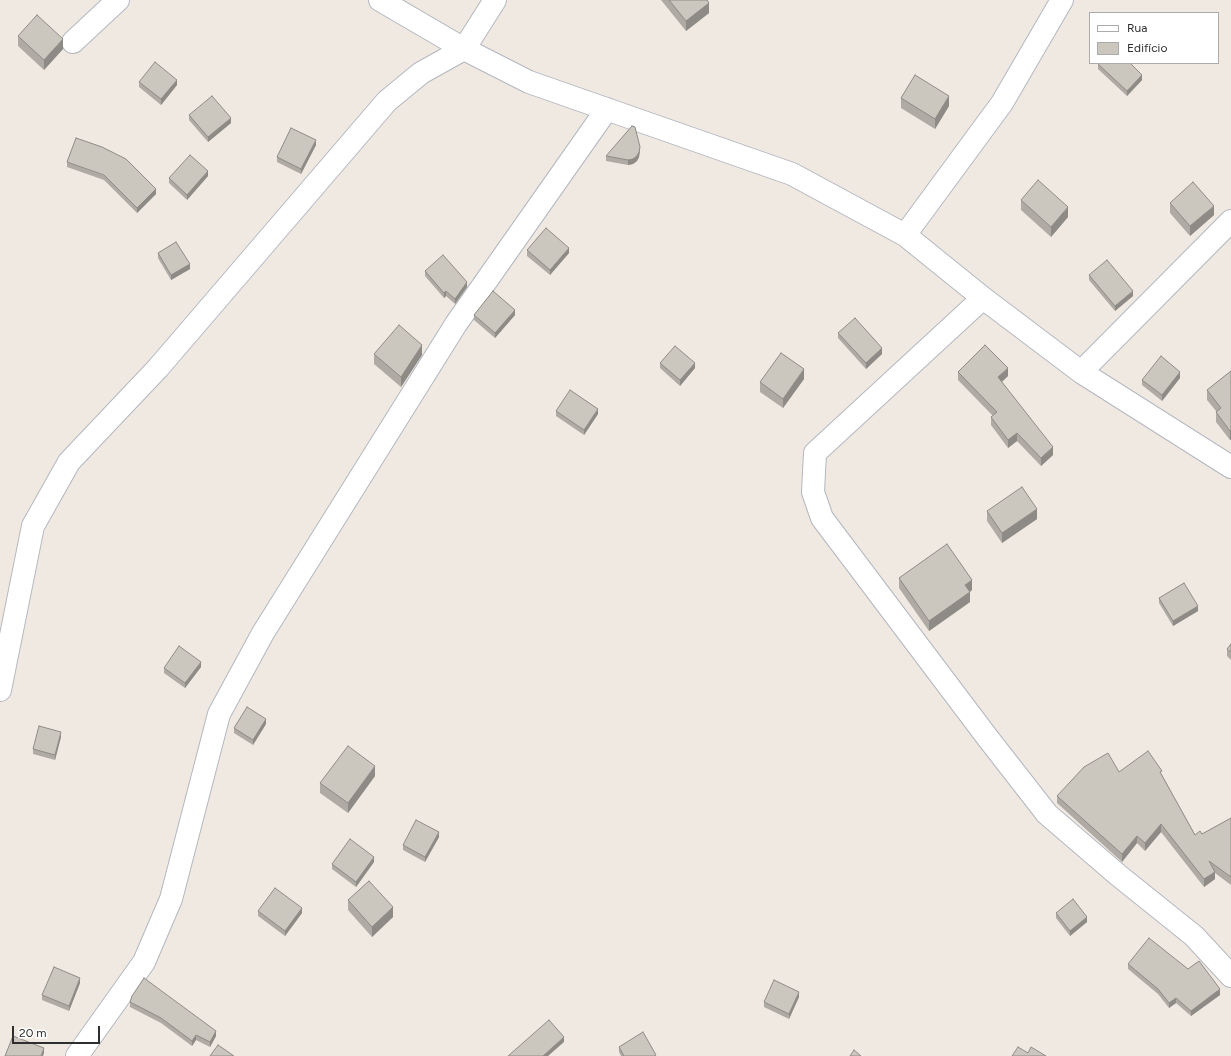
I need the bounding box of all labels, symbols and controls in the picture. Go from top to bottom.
legend [1089,12,1219,64]
text: Rua [1127,21,1147,35]
text: Edifício [1127,41,1167,55]
scale bar [14,1018,102,1044]
text: 20 m [19,1026,47,1040]

